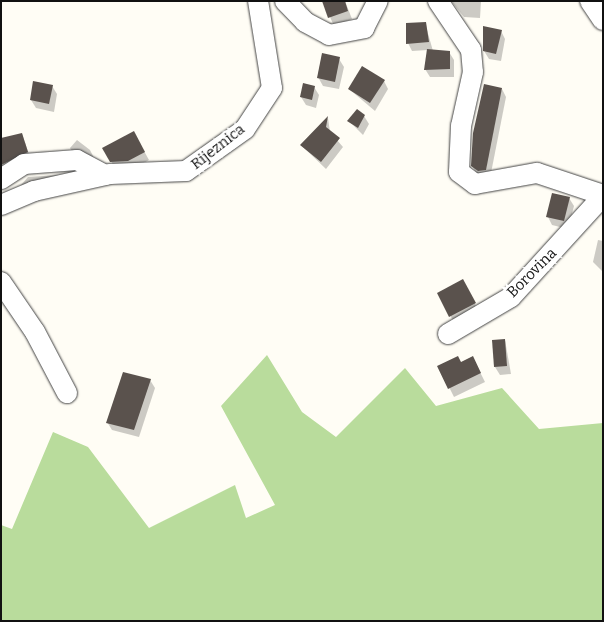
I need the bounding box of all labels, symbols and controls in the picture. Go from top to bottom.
street label: Rijeznica [188,120,248,174]
street label: Borovina [503,244,561,302]

